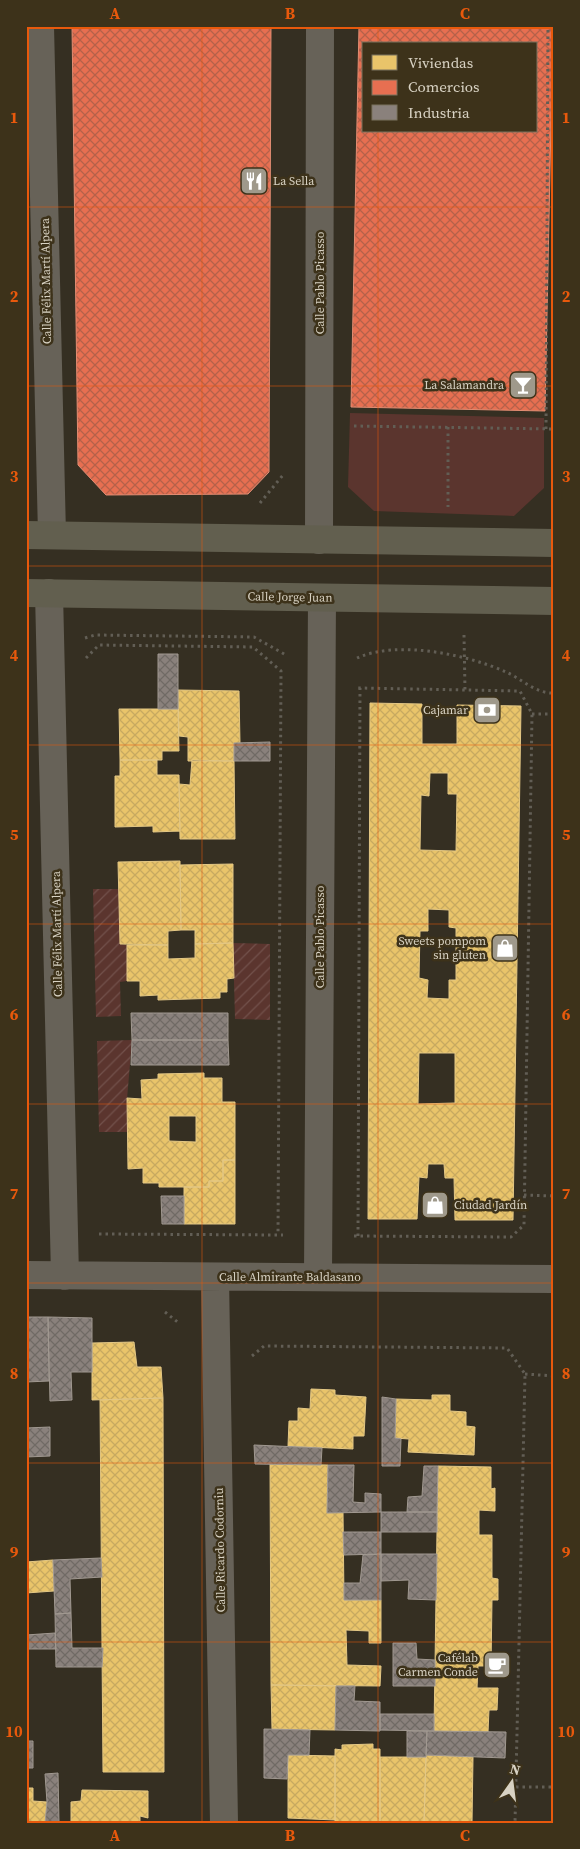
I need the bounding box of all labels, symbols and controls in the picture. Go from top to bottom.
text: A [110,2,121,24]
text: B [285,2,296,24]
text: C [460,2,470,24]
legend [362,42,538,132]
text: Viviendas [408,52,473,73]
text: Comercios [408,76,480,97]
text: Industria [408,102,470,123]
text: 1 [10,106,18,128]
text: 1 [562,106,570,128]
restaurant icon: La Sella [239,166,269,196]
place label: La Sella [273,173,315,189]
street label: Calle Félix Martí Alpera [37,217,55,344]
street label: Calle Pablo Picasso [312,231,328,334]
text: 2 [10,285,19,307]
text: 2 [562,285,571,307]
bar icon: La Salamandra [508,370,538,400]
place label: La Salamandra [424,377,505,393]
text: 3 [10,465,19,487]
text: 3 [562,465,571,487]
street label: Calle Jorge Juan [247,588,333,606]
text: 4 [10,644,19,666]
text: 4 [562,644,571,666]
bank icon: Cajamar [472,695,502,725]
place label: Cajamar [423,702,468,718]
text: 5 [10,823,19,845]
text: 5 [562,823,571,845]
street label: Calle Félix Martí Alpera [48,870,66,997]
street label: Calle Pablo Picasso [312,885,328,988]
place label: Sweets pompom sin gluten [398,933,486,963]
shop icon: Sweets pompom sin gluten [490,933,520,963]
text: 6 [10,1003,19,1025]
text: 6 [562,1003,571,1025]
text: 7 [10,1182,19,1204]
text: 7 [562,1182,571,1204]
shop icon: Ciudad Jardín [420,1190,450,1220]
place label: Ciudad Jardín [454,1197,527,1213]
street label: Calle Almirante Baldasano [219,1269,361,1285]
text: 8 [10,1362,18,1384]
text: 8 [562,1362,570,1384]
street label: Calle Ricardo Codorniu [211,1488,229,1612]
text: 9 [10,1541,19,1563]
text: 9 [562,1541,571,1563]
place label: Cafélab Carmen Conde [398,1650,478,1680]
cafe icon: Cafélab Carmen Conde [482,1650,512,1680]
text: 10 [5,1720,23,1742]
text: 10 [557,1720,575,1742]
north arrow [488,1756,538,1806]
text: N [508,1758,523,1780]
text: A [110,1824,121,1846]
text: B [285,1824,296,1846]
text: C [460,1824,470,1846]

